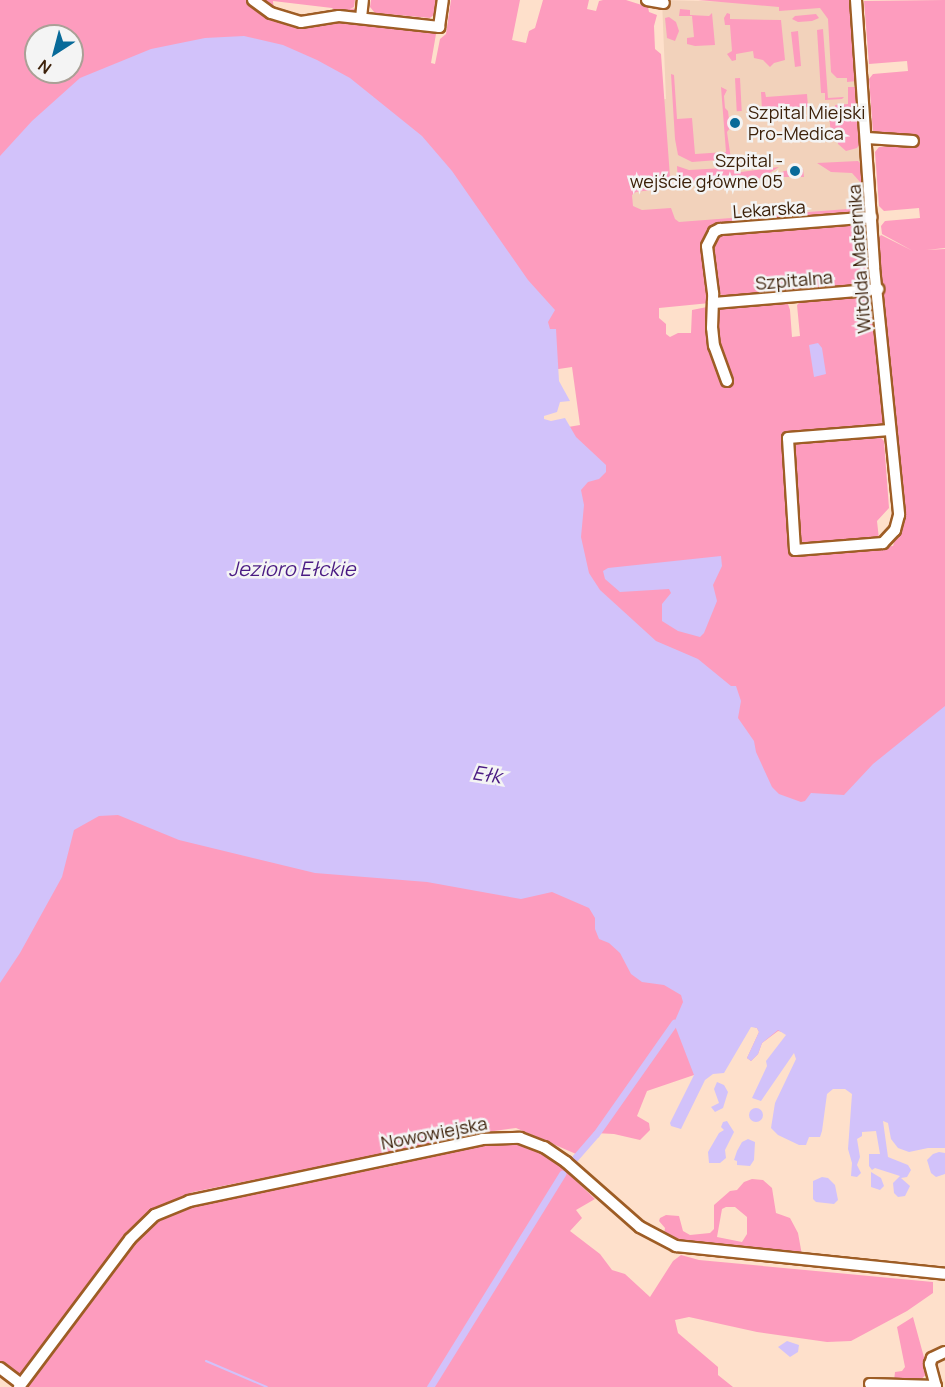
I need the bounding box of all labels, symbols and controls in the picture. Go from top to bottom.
north arrow [24,24,84,84]
text: N [33,55,56,79]
place label: Szpital Miejski Pro-Medica [748,102,865,144]
marker: Szpital Miejski Pro-Medica [726,114,744,132]
place label: Szpital - wejście główne 05 [630,150,783,192]
marker: Szpital - wejście główne 05 [788,164,802,178]
street label: Witolda Maternika [843,184,875,334]
street label: Lekarska [732,196,806,222]
street label: Szpitalna [754,266,834,294]
water label: Jezioro Ełckie [229,556,355,580]
water label: Ełk [471,760,503,788]
street label: Nowowiejska [379,1112,489,1154]

